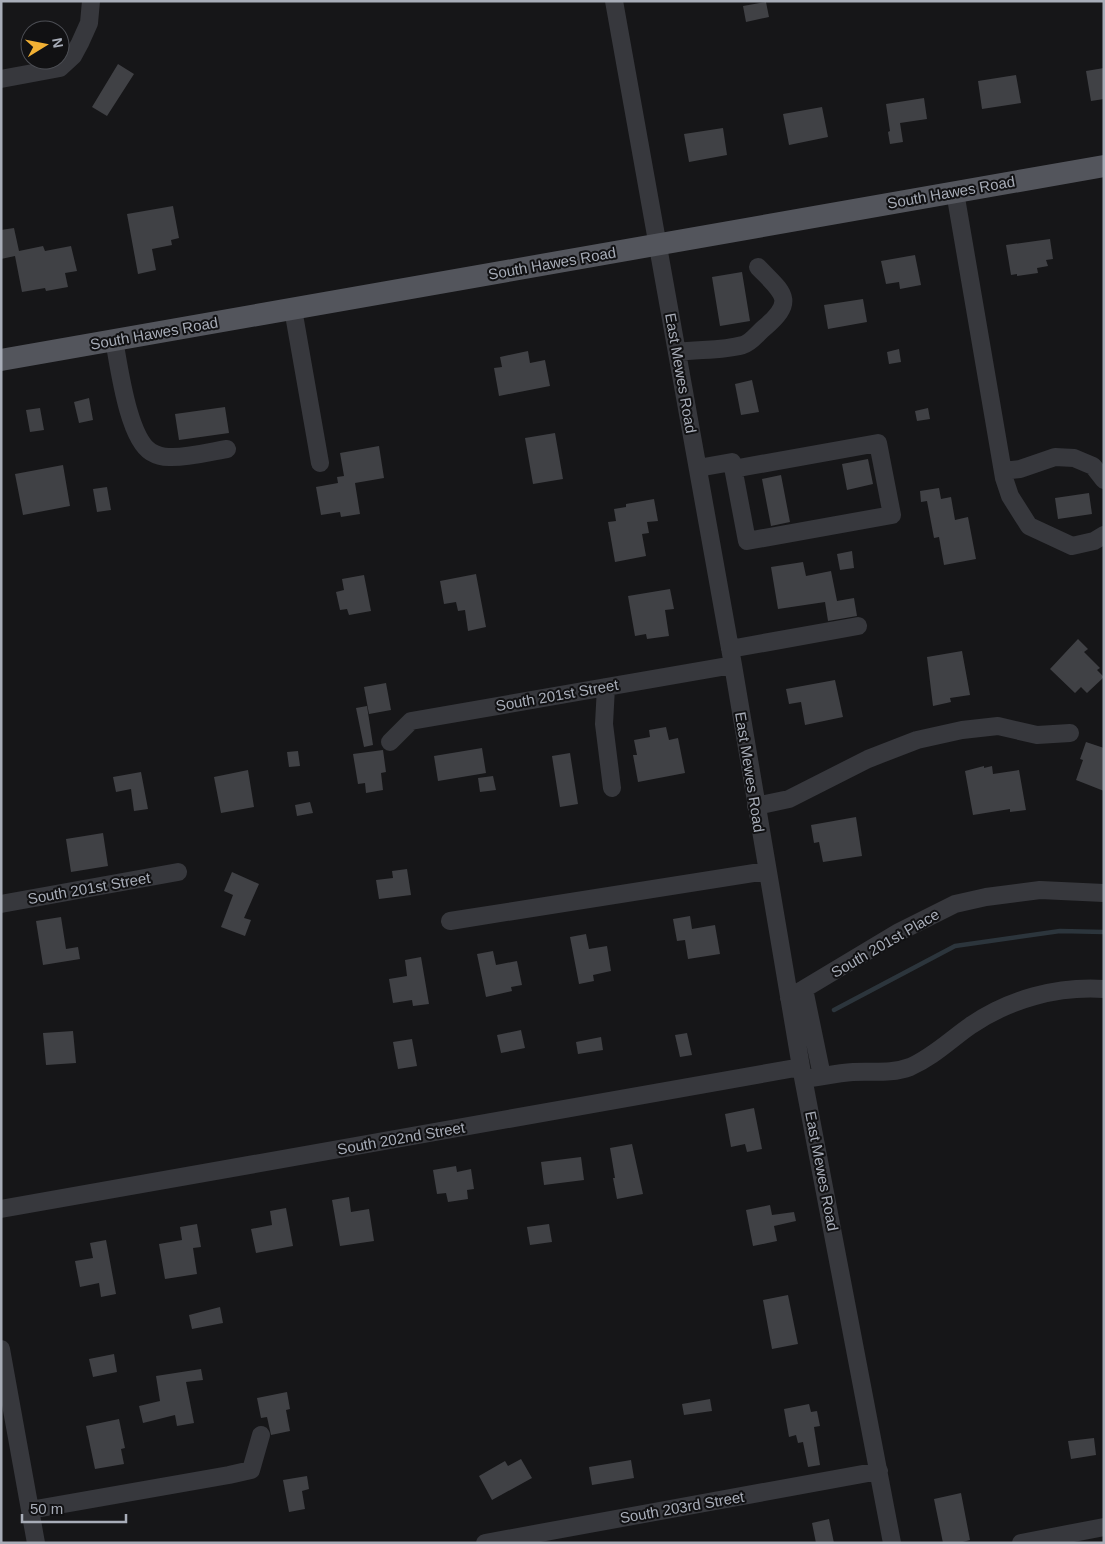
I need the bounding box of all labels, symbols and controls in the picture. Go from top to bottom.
north arrow [20,20,70,70]
text: N [49,36,67,49]
street label: South Hawes Road [886,172,1016,212]
street label: South Hawes Road [487,243,617,283]
street label: East Mewes Road [662,312,700,434]
street label: South Hawes Road [89,313,219,353]
street label: South 201st Street [494,676,620,714]
street label: East Mewes Road [732,711,768,833]
street label: South 201st Street [26,869,152,907]
street label: South 201st Place [828,905,942,981]
street label: East Mewes Road [802,1110,842,1232]
street label: South 202nd Street [336,1118,467,1158]
street label: South 203rd Street [619,1488,746,1526]
scale bar [22,1492,126,1524]
text: 50 m [30,1500,63,1517]

